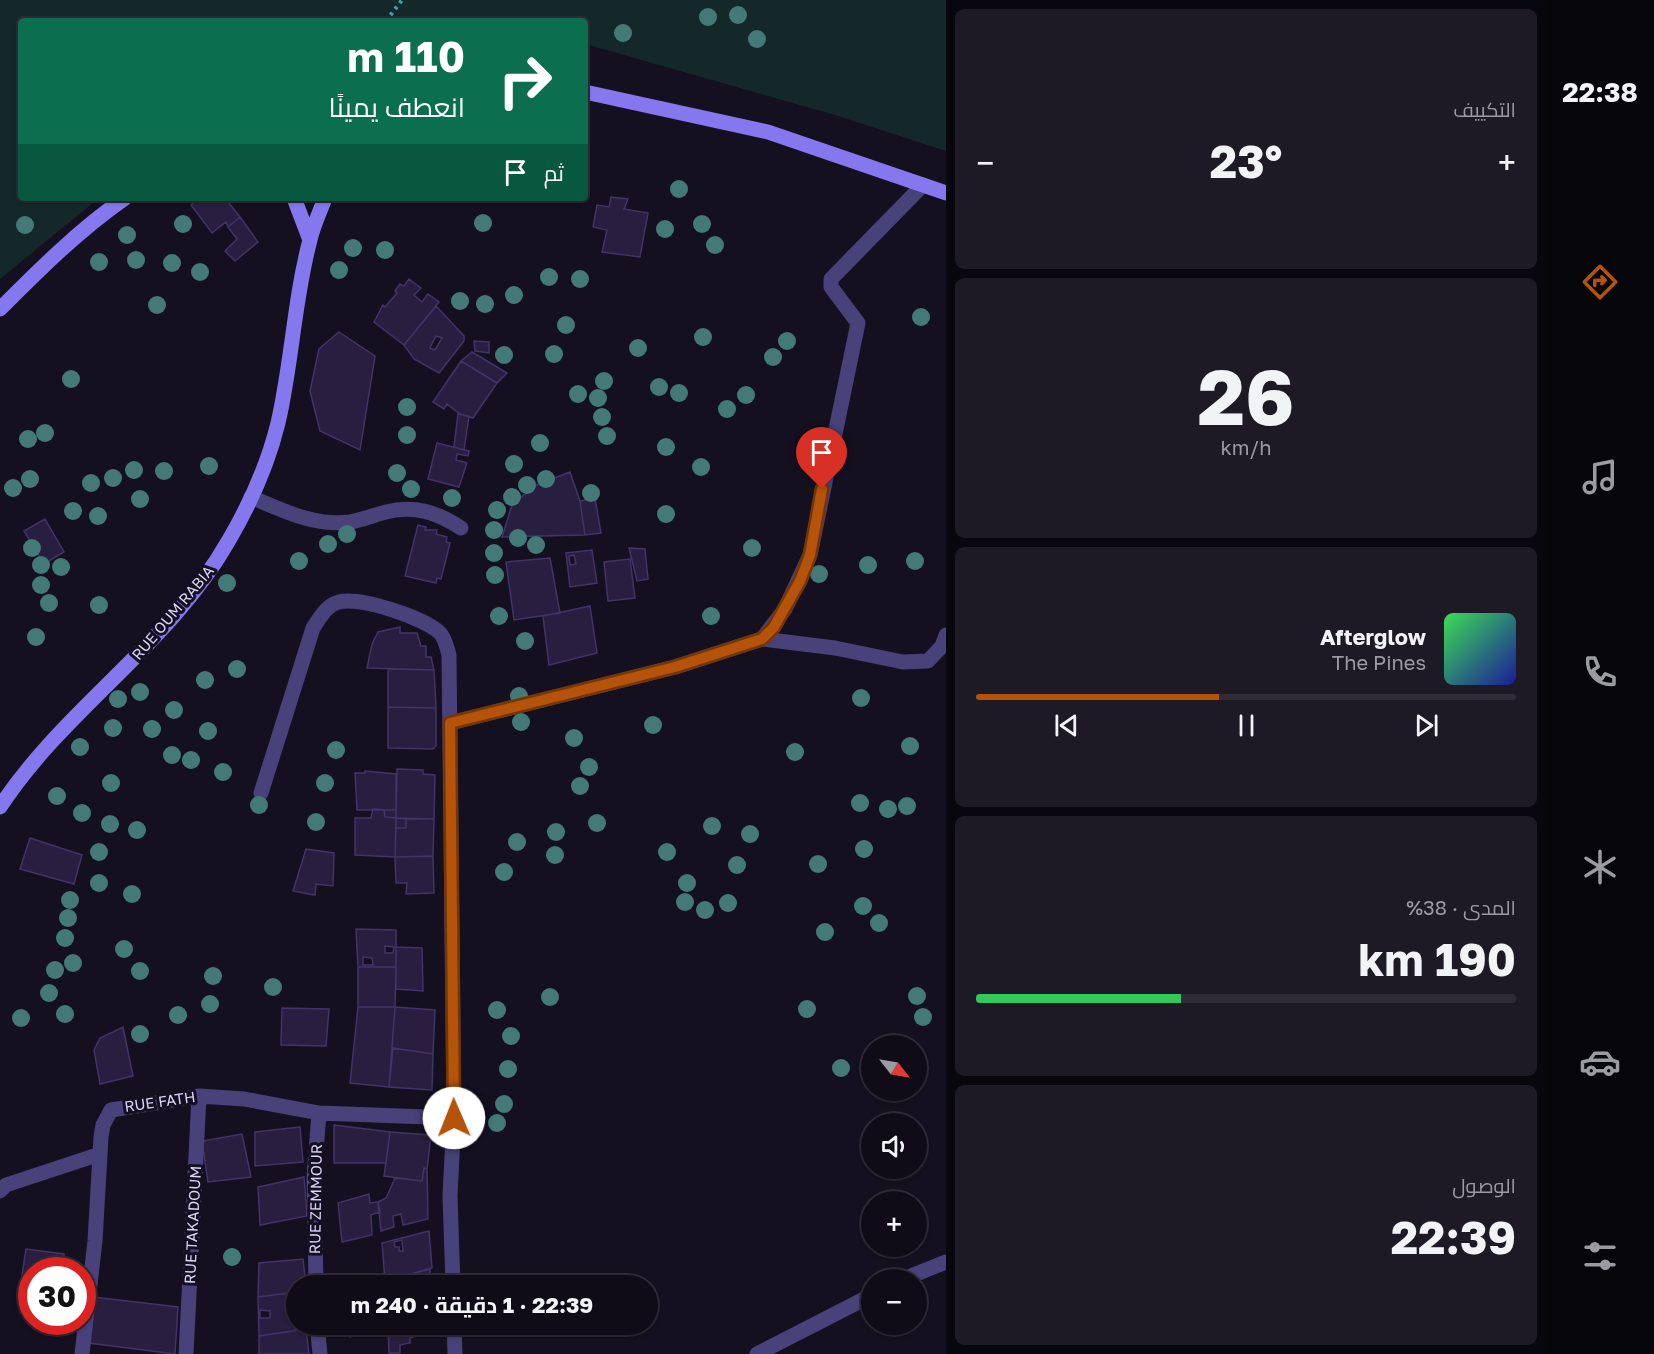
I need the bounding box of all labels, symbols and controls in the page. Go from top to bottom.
text: 110 m [347,31,465,81]
icon: right [486,42,564,120]
text: 22:38 [1562,76,1638,108]
text: انعطف يمينًا [329,91,465,123]
text: التكييف [1453,97,1516,121]
text: 23° [1210,134,1282,188]
text: − [976,143,994,182]
text: + [1498,143,1516,182]
icon: arrive [499,156,532,189]
text: ثم [544,159,564,186]
icon: directions [1579,261,1621,303]
text: 26 [1197,349,1295,442]
pin [796,427,847,489]
text: km/h [1221,435,1271,459]
icon: arrive [805,436,838,469]
icon: music [1579,456,1621,498]
street label: RUE OUM RABIA [128,562,217,663]
text: Afterglow [1320,623,1426,650]
text: The Pines [1332,650,1426,674]
icon: phone [1579,651,1621,693]
icon: previous [1050,709,1083,742]
icon: pause [1230,709,1263,742]
icon: next [1410,709,1443,742]
icon: climate [1579,846,1621,888]
text: المدى · 38% [1406,895,1516,919]
text: 190 km [1358,932,1516,986]
north arrow [861,1035,927,1101]
map controls [861,1035,927,1335]
icon: car [1579,1041,1621,1083]
position arrow [422,1086,486,1150]
street label: RUE FATH [123,1087,197,1115]
button: sound [861,1113,927,1179]
street label: RUE ZEMMOUR [305,1144,325,1254]
street label: RUE TAKADOUM [180,1165,204,1284]
text: الوصول [1452,1173,1516,1197]
button: + [861,1191,927,1257]
text: 22:39 [1391,1210,1516,1264]
icon: filters [1579,1235,1621,1277]
speed limit sign: 30 [18,1257,96,1335]
button: − [861,1269,927,1335]
text: 22:39 · 1 دقيقة · 240 m [351,1291,593,1318]

